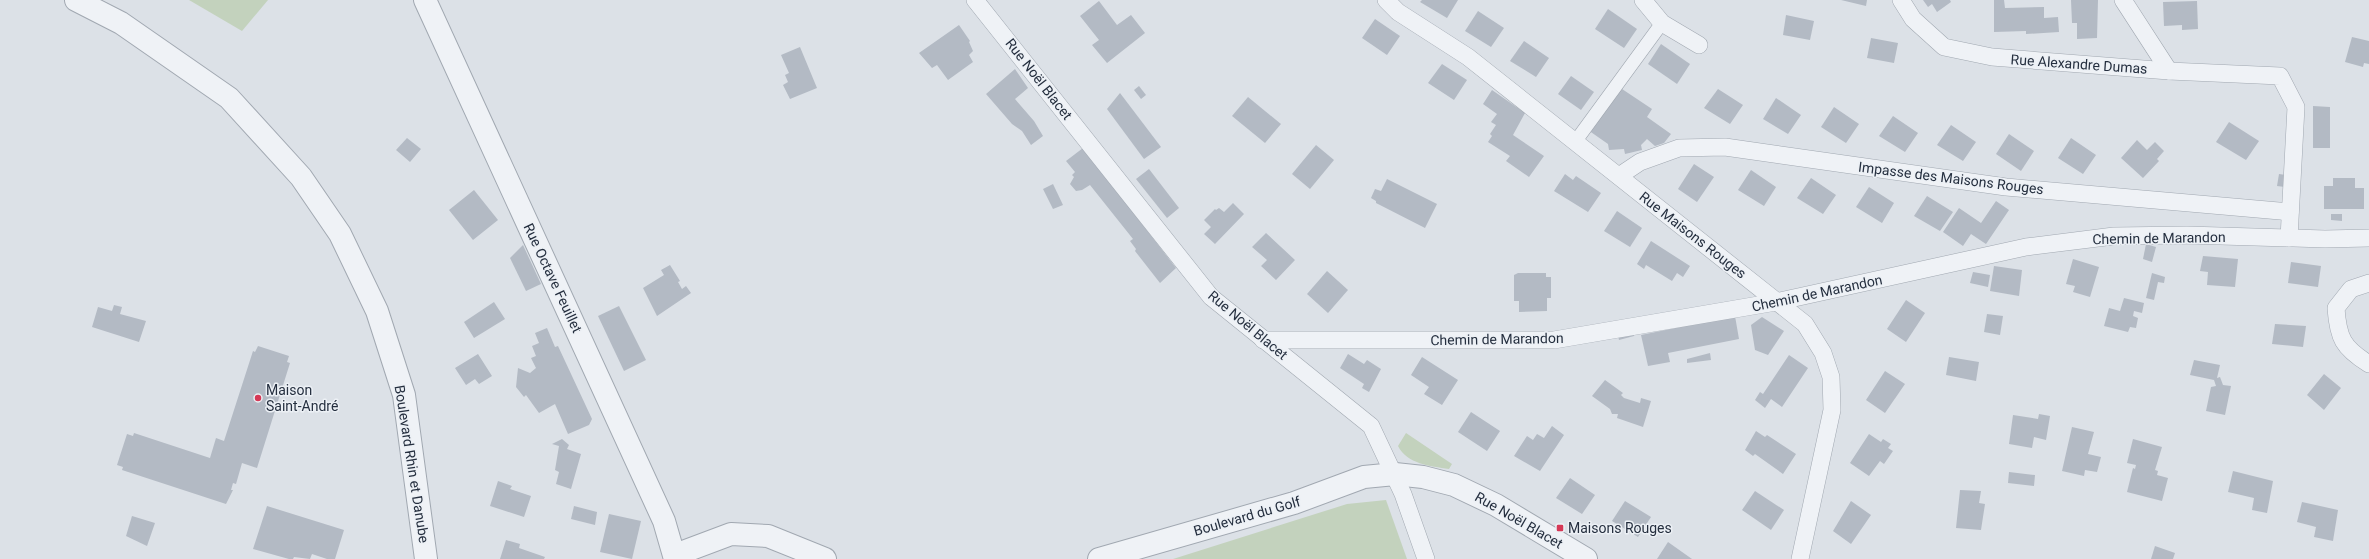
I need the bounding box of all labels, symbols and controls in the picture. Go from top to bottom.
street label: Rue Noël Blacet [1002,35,1076,123]
street label: Rue Alexandre Dumas [2010,51,2148,77]
street label: Impasse des Maisons Rouges [1857,159,2045,197]
street label: Rue Maisons Rouges [1636,188,1750,282]
street label: Rue Octave Feuillet [521,221,586,336]
street label: Chemin de Marandon [2092,229,2226,247]
street label: Chemin de Marandon [1750,271,1884,315]
street label: Rue Noël Blacet [1205,287,1291,363]
street label: Chemin de Marandon [1430,330,1564,348]
place label: Maison Saint-André [266,382,338,414]
street label: Boulevard Rhin et Danube [392,384,432,544]
marker: Maison Saint-André [253,393,263,403]
street label: Rue Noël Blacet [1472,488,1566,552]
street label: Boulevard du Golf [1192,493,1302,539]
place label: Maisons Rouges [1568,520,1672,536]
marker: Maisons Rouges [1555,523,1565,533]

